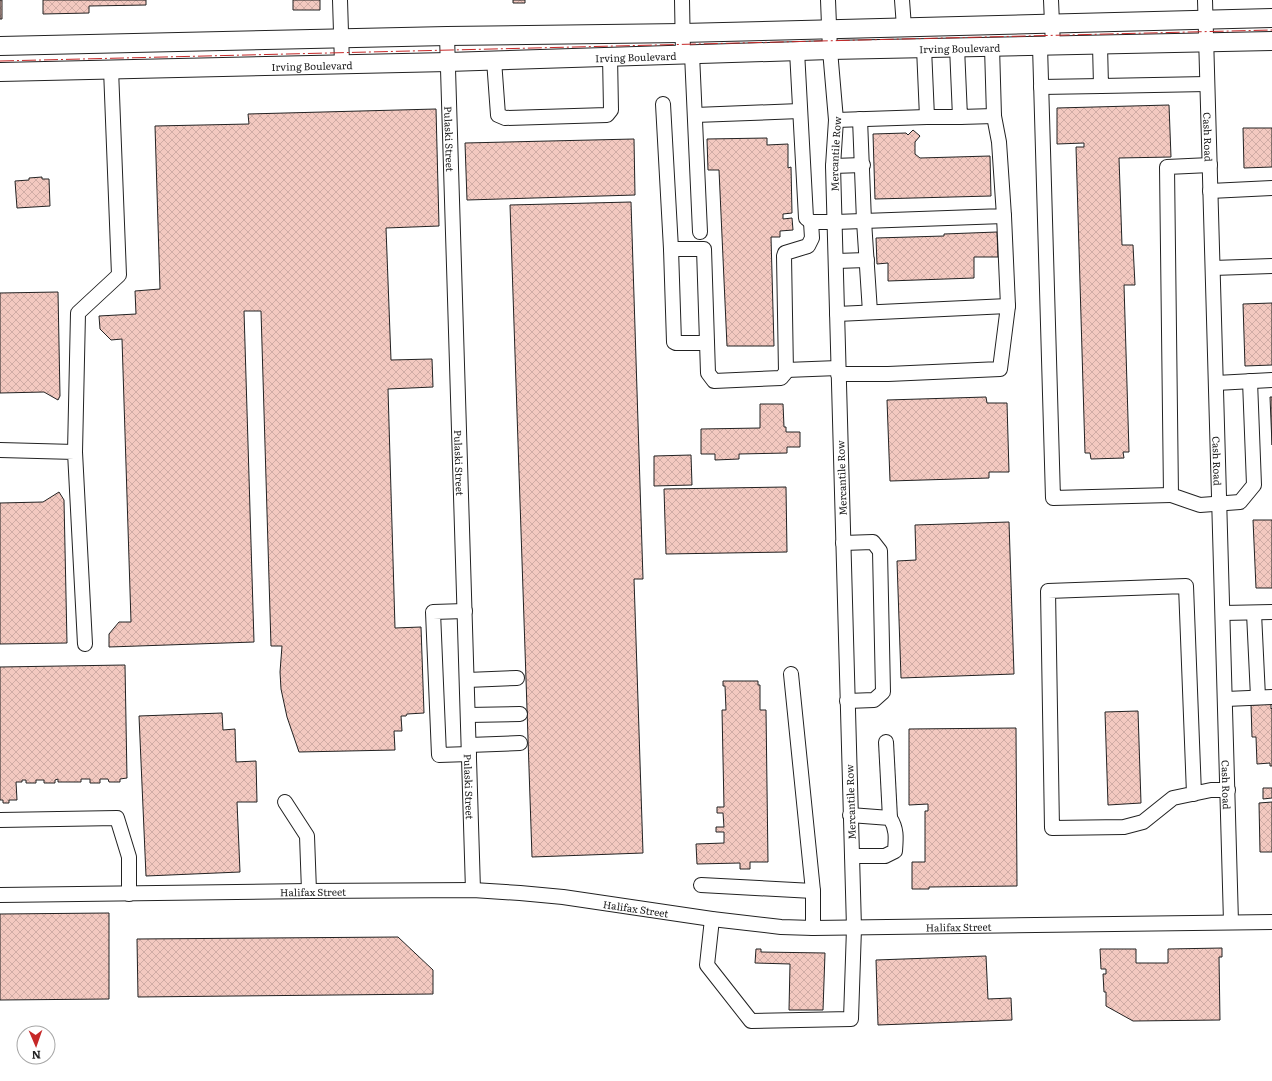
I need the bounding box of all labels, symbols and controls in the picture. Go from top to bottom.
street label: Irving Boulevard [919,39,1000,56]
street label: Irving Boulevard [595,47,677,65]
street label: Irving Boulevard [271,57,353,73]
street label: Pulaski Street [442,106,459,172]
street label: Cash Road [1201,112,1217,162]
street label: Mercantile Row [825,115,844,192]
street label: Pulaski Street [451,430,468,496]
street label: Cash Road [1210,436,1226,486]
street label: Mercantile Row [832,440,850,516]
street label: Pulaski Street [461,754,478,820]
street label: Cash Road [1219,760,1235,810]
street label: Mercantile Row [841,764,859,840]
street label: Halifax Street [280,883,346,899]
street label: Halifax Street [602,896,670,920]
street label: Halifax Street [925,918,992,934]
north arrow [16,1025,56,1065]
text: N [31,1048,41,1064]

